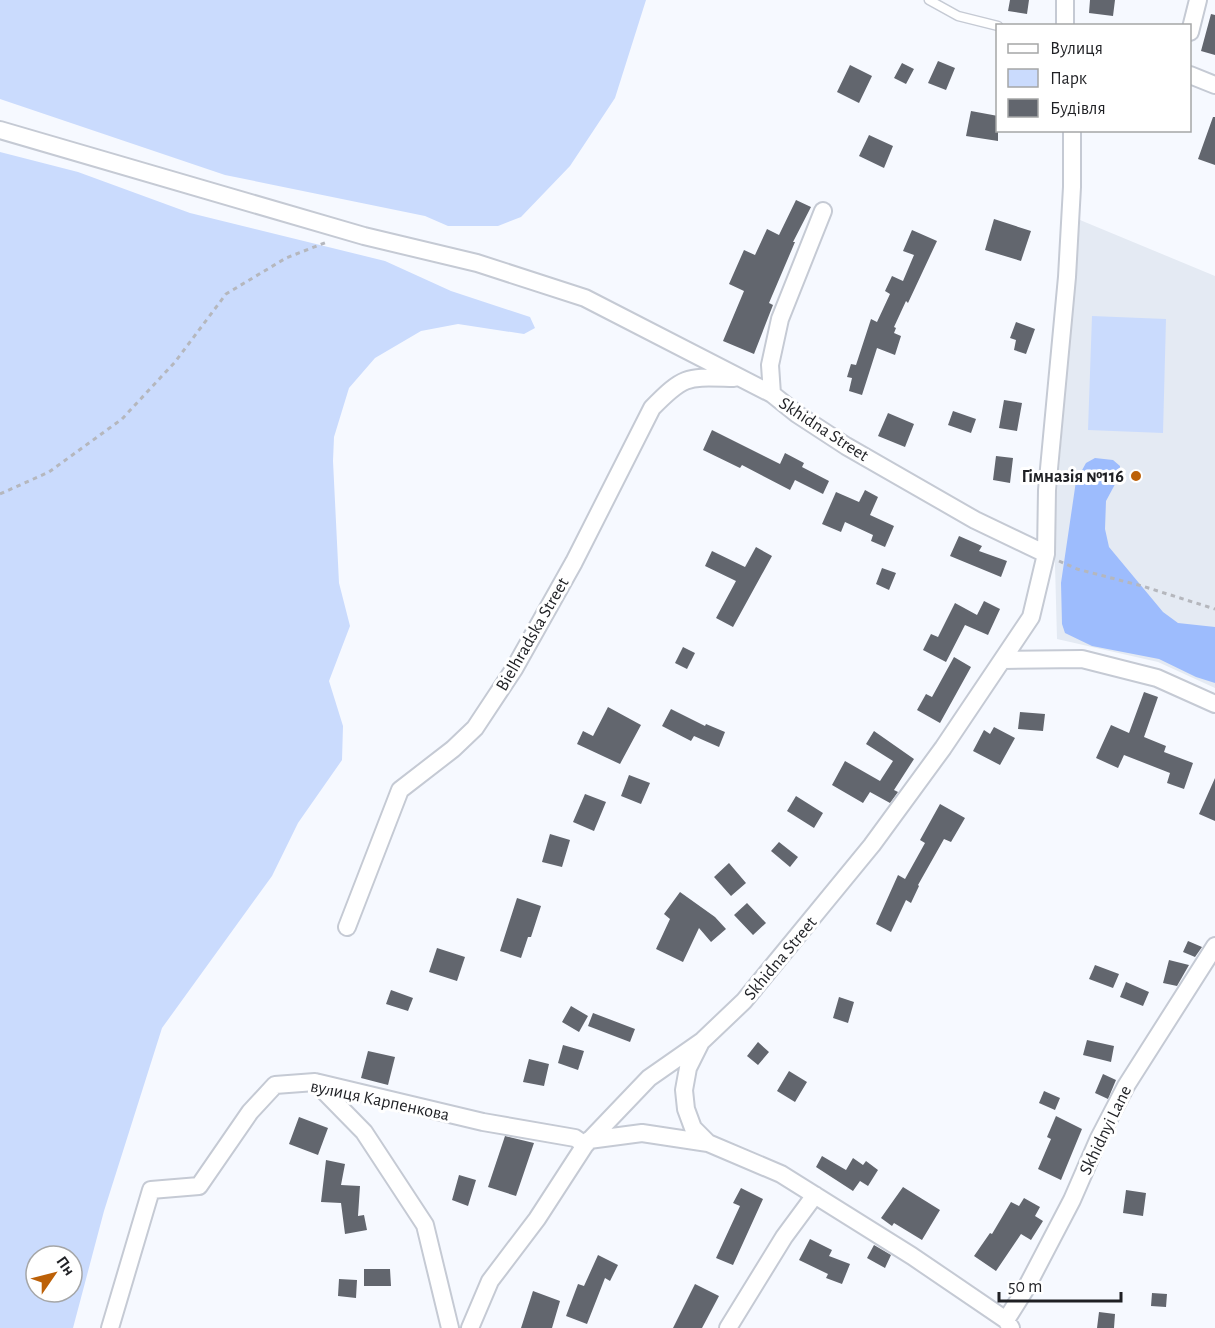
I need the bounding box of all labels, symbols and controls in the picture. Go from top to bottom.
legend [996,24,1191,132]
text: Вулиця [1050,40,1103,58]
text: Парк [1050,70,1088,88]
text: Будівля [1050,100,1106,118]
street label: Skhidna Street [776,394,872,465]
place label: Гімназія №116 [1022,468,1124,486]
marker: Гімназія №116 [1129,469,1143,483]
street label: Bielhradska Street [493,575,573,694]
street label: Skhidna Street [741,913,821,1004]
street label: вулиця Карпенкова [309,1077,451,1125]
street label: Skhidnyi Lane [1077,1083,1135,1178]
north arrow [24,1244,84,1304]
text: Пн [53,1253,78,1279]
scale bar [999,1265,1120,1303]
text: 50 m [1008,1278,1042,1296]

